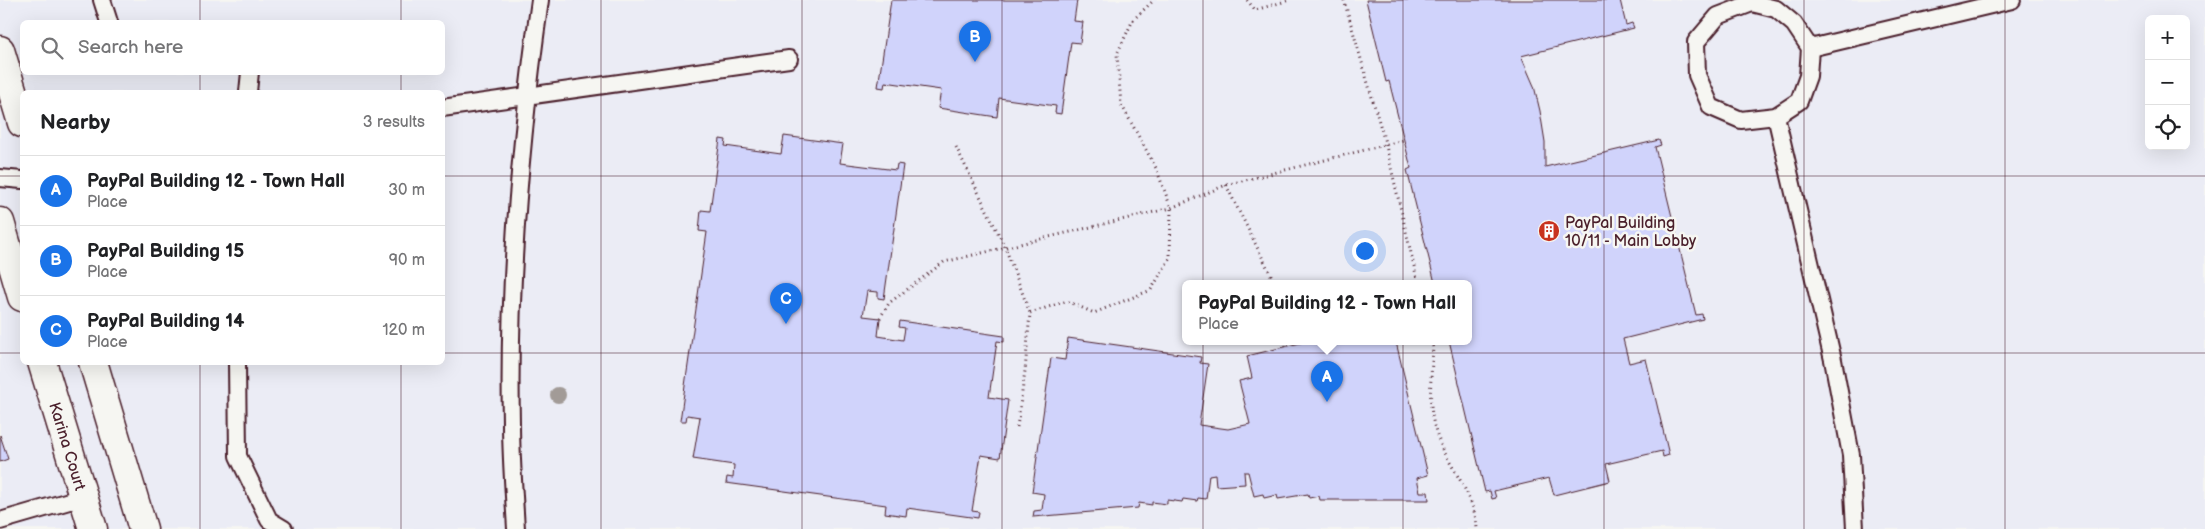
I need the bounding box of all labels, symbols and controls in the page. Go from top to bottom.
map controls [2145,15,2190,150]
button: + [2145,15,2190,60]
search box [20,20,445,75]
pin: B [959,21,991,62]
icon: search [38,34,66,62]
text: Search here [78,36,183,59]
button: − [2145,60,2190,105]
button: locate [2145,105,2190,150]
text: Nearby [40,110,110,135]
text: 3 results [363,113,425,132]
text: PayPal Building 12 - Town Hall [87,170,345,193]
text: A [51,181,61,200]
text: 30 m [388,181,425,200]
text: Place [87,193,128,212]
place label: PayPal Building 10/11 - Main Lobby [1565,214,1697,251]
building icon: PayPal Building 10/11 - Main Lobby [1537,219,1561,243]
your location [1352,238,1378,264]
text: PayPal Building 15 [87,240,244,263]
text: B [50,251,62,270]
text: 90 m [389,251,425,270]
text: Place [87,263,128,282]
popup [1182,280,1472,345]
pin: C [770,283,802,324]
text: PayPal Building 12 - Town Hall [1198,292,1456,315]
text: PayPal Building 14 [87,310,244,333]
text: Place [1198,315,1239,334]
text: C [50,321,62,340]
text: 120 m [382,321,425,340]
text: Place [87,333,128,352]
pin: A [1311,361,1343,402]
street label: Karina Court [44,400,89,493]

